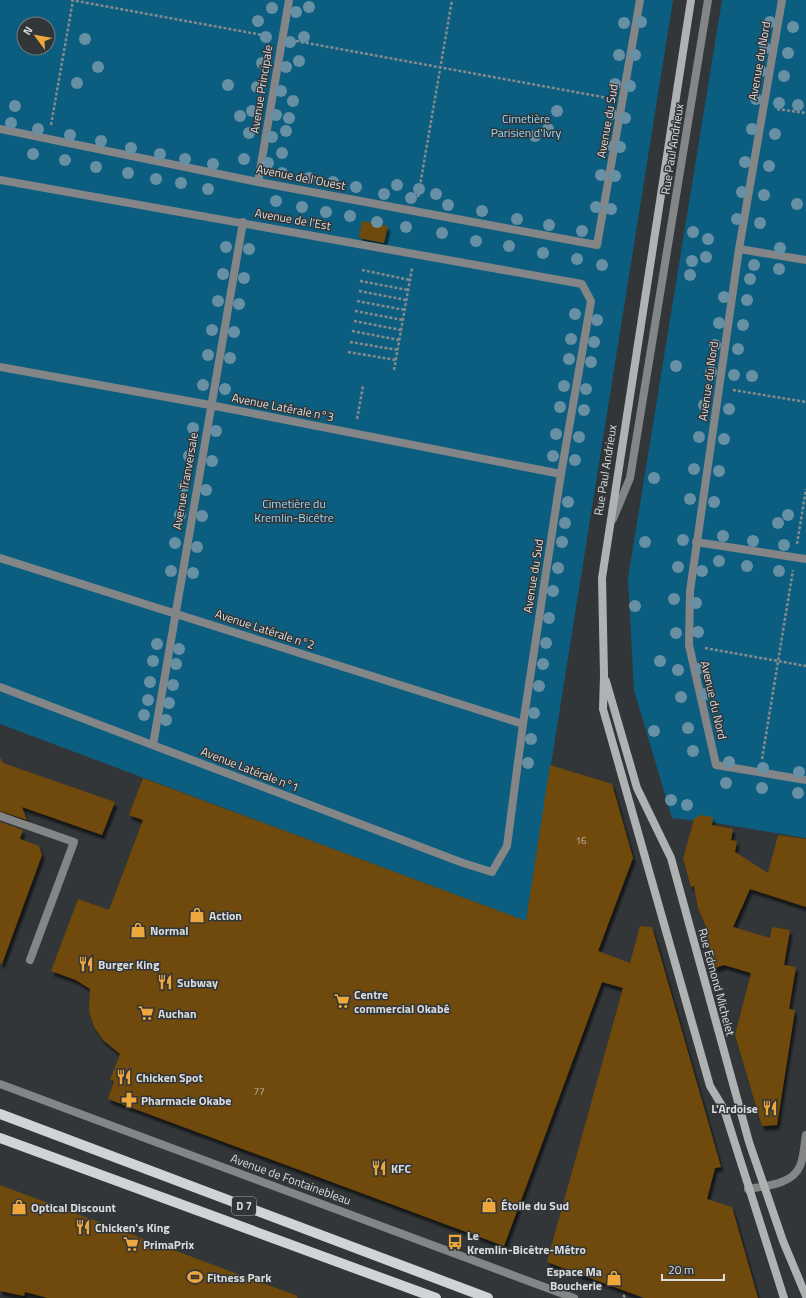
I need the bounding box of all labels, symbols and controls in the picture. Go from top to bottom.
north arrow [16,16,56,56]
street label: Avenue du Nord [743,20,775,102]
text: N [19,23,36,38]
street label: Avenue Principale [245,43,277,135]
street label: Avenue du Sud [591,83,623,159]
street label: Rue Paul Andrieux [655,102,689,196]
park label: Cimetière Parisien d'Ivry [491,109,562,142]
street label: Avenue de l'Ouest [255,159,348,195]
street label: Avenue de l'Est [253,203,333,235]
street label: Avenue du Nord [693,340,723,422]
street label: Avenue Latérale n°3 [230,388,336,426]
street label: Rue Paul Andrieux [588,423,622,517]
street label: Avenue Tranversale [167,431,203,531]
park label: Cimetière du Kremlin-Bicêtre [254,494,334,527]
street label: Avenue du Sud [518,538,548,614]
street label: Avenue Latérale n°2 [213,604,317,654]
street label: Avenue du Nord [696,659,732,741]
street label: Avenue Latérale n°1 [198,742,302,796]
house number: 16 [575,833,587,848]
shop icon: Action [188,906,206,924]
place label: Action [209,906,242,925]
shop icon: Normal [129,921,147,939]
place label: Normal [150,921,189,940]
street label: Rue Edmond Michelet [694,926,741,1039]
restaurant icon: Burger King [77,955,95,973]
place label: Burger King [98,955,160,974]
restaurant icon: Subway [156,973,174,991]
place label: Subway [177,973,218,992]
place label: Centre commercial Okabé [354,985,450,1018]
supermarket icon: Centre commercial Okabé [333,992,351,1010]
supermarket icon: Auchan [137,1004,155,1022]
place label: Auchan [158,1004,197,1023]
restaurant icon: Chicken Spot [115,1068,133,1086]
place label: Chicken Spot [136,1068,204,1087]
house number: 77 [253,1084,265,1099]
pharmacy icon: Pharmacie Okabe [120,1091,138,1109]
place label: Pharmacie Okabe [141,1091,232,1110]
place label: L'Ardoise [711,1099,758,1118]
restaurant icon: L'Ardoise [761,1099,779,1117]
street label: Avenue de Fontainebleau [228,1148,354,1210]
restaurant icon: KFC [370,1159,388,1177]
place label: KFC [391,1159,411,1178]
shop icon: Étoile du Sud [480,1196,498,1214]
place label: Étoile du Sud [501,1196,569,1215]
road number: D 7 [232,1197,256,1215]
shop icon: Optical Discount [10,1198,28,1216]
place label: Optical Discount [31,1198,117,1217]
restaurant icon: Chicken's King [74,1218,92,1236]
place label: Chicken's King [95,1218,170,1237]
place label: Le Kremlin-Bicêtre-Métro [467,1226,586,1259]
bus stop icon: Le Kremlin-Bicêtre-Métro [446,1233,464,1251]
supermarket icon: PrimaPrix [122,1235,140,1253]
place label: PrimaPrix [143,1235,194,1254]
scale bar [662,1256,724,1282]
text: 20 m [668,1260,694,1279]
place label: Espace Ma Boucherie [547,1262,602,1295]
sports icon: Fitness Park [186,1268,204,1286]
place label: Fitness Park [207,1268,272,1287]
shop icon: Espace Ma Boucherie [605,1269,623,1287]

